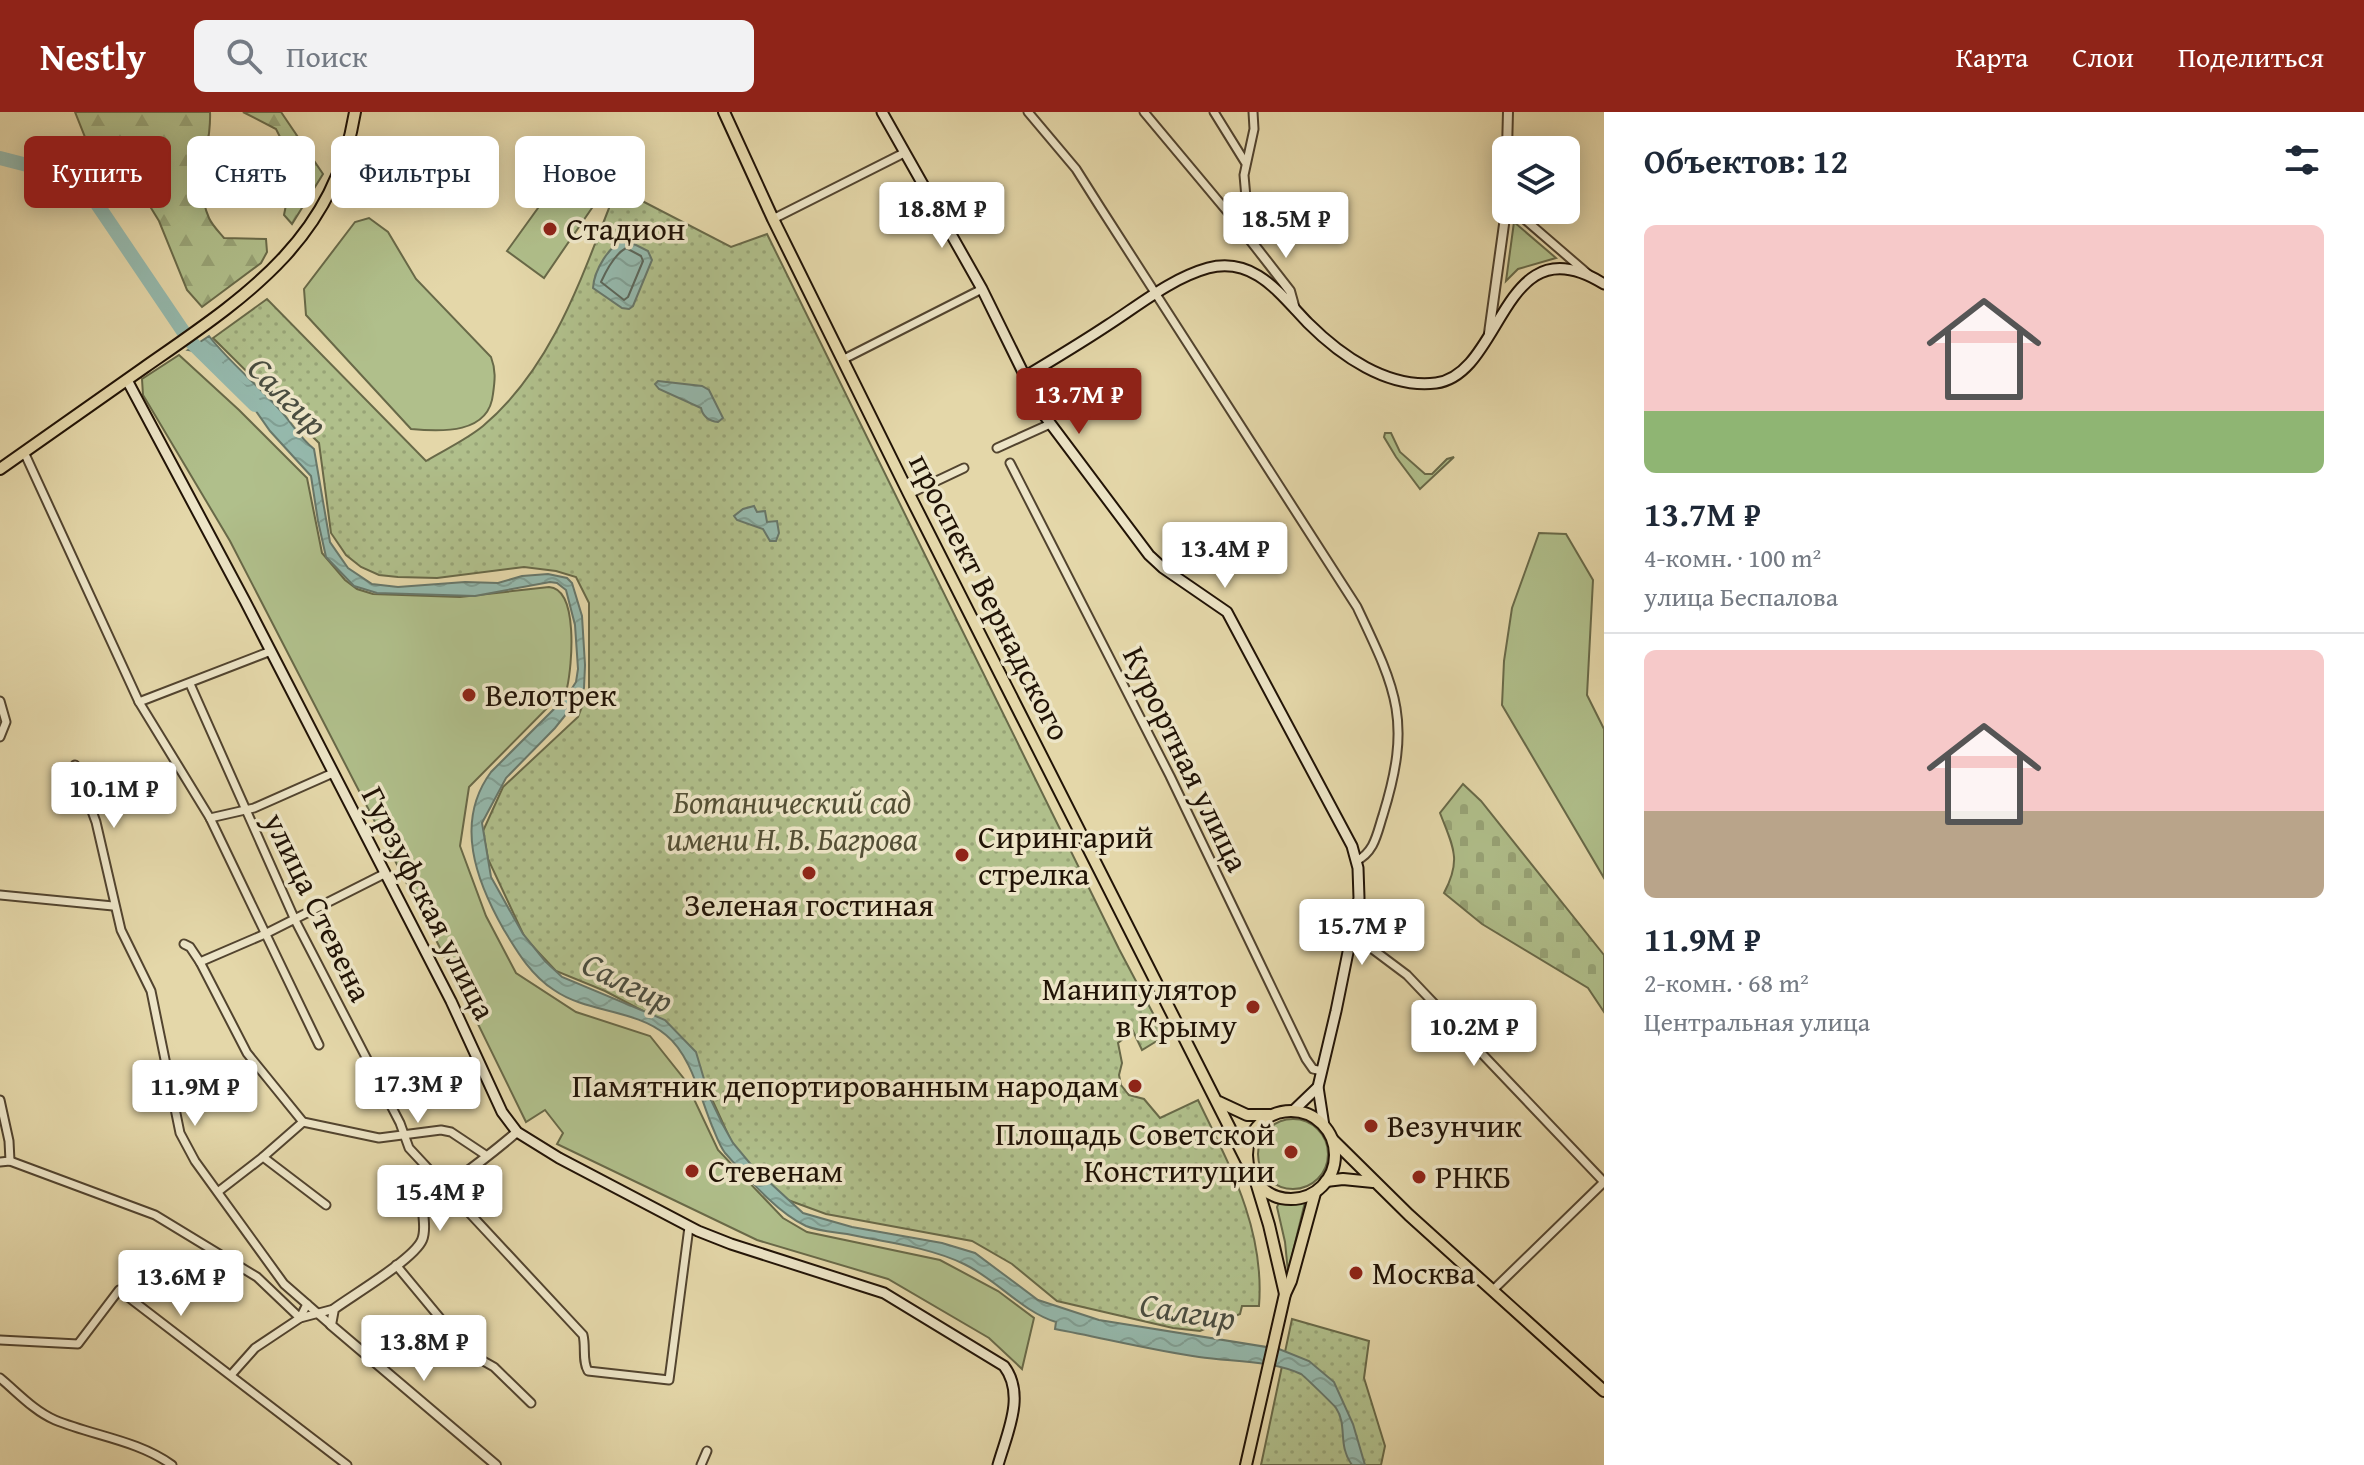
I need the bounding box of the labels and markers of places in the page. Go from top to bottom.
pin: 18.8M ₽ [868,182,1016,250]
pin: 18.5M ₽ [1212,192,1360,260]
place label: Стадион [566,205,685,252]
marker: Стадион [541,220,559,238]
pin: 13.7M ₽ [1005,368,1153,436]
pin: 13.4M ₽ [1151,522,1299,590]
place label: Велотрек [485,671,617,718]
marker: Велотрек [460,686,478,704]
pin: 10.1M ₽ [40,762,188,830]
place label: Сирингарий стрелка [978,813,1153,897]
marker: Сирингарий стрелка [953,846,971,864]
marker: Зеленая гостиная [800,864,818,882]
place label: Зеленая гостиная [684,881,934,928]
pin: 15.7M ₽ [1288,899,1436,967]
place label: Манипулятор в Крыму [1042,965,1237,1049]
marker: Манипулятор в Крыму [1244,998,1262,1016]
pin: 10.2M ₽ [1400,1000,1548,1068]
pin: 17.3M ₽ [344,1057,492,1125]
pin: 11.9M ₽ [121,1060,269,1128]
place label: Памятник депортированным народам [572,1062,1119,1109]
marker: Памятник депортированным народам [1126,1077,1144,1095]
place label: Везунчик [1387,1102,1522,1149]
place label: Площадь Советской Конституции [995,1110,1275,1194]
marker: Везунчик [1362,1117,1380,1135]
marker: Площадь Советской Конституции [1282,1143,1300,1161]
place label: Стевенам [708,1147,843,1194]
place label: РНКБ [1435,1153,1511,1200]
marker: Стевенам [683,1162,701,1180]
pin: 15.4M ₽ [366,1165,514,1233]
marker: РНКБ [1410,1168,1428,1186]
place label: Москва [1372,1249,1476,1296]
pin: 13.6M ₽ [107,1250,255,1318]
marker: Москва [1347,1264,1365,1282]
pin: 13.8M ₽ [350,1315,498,1383]

